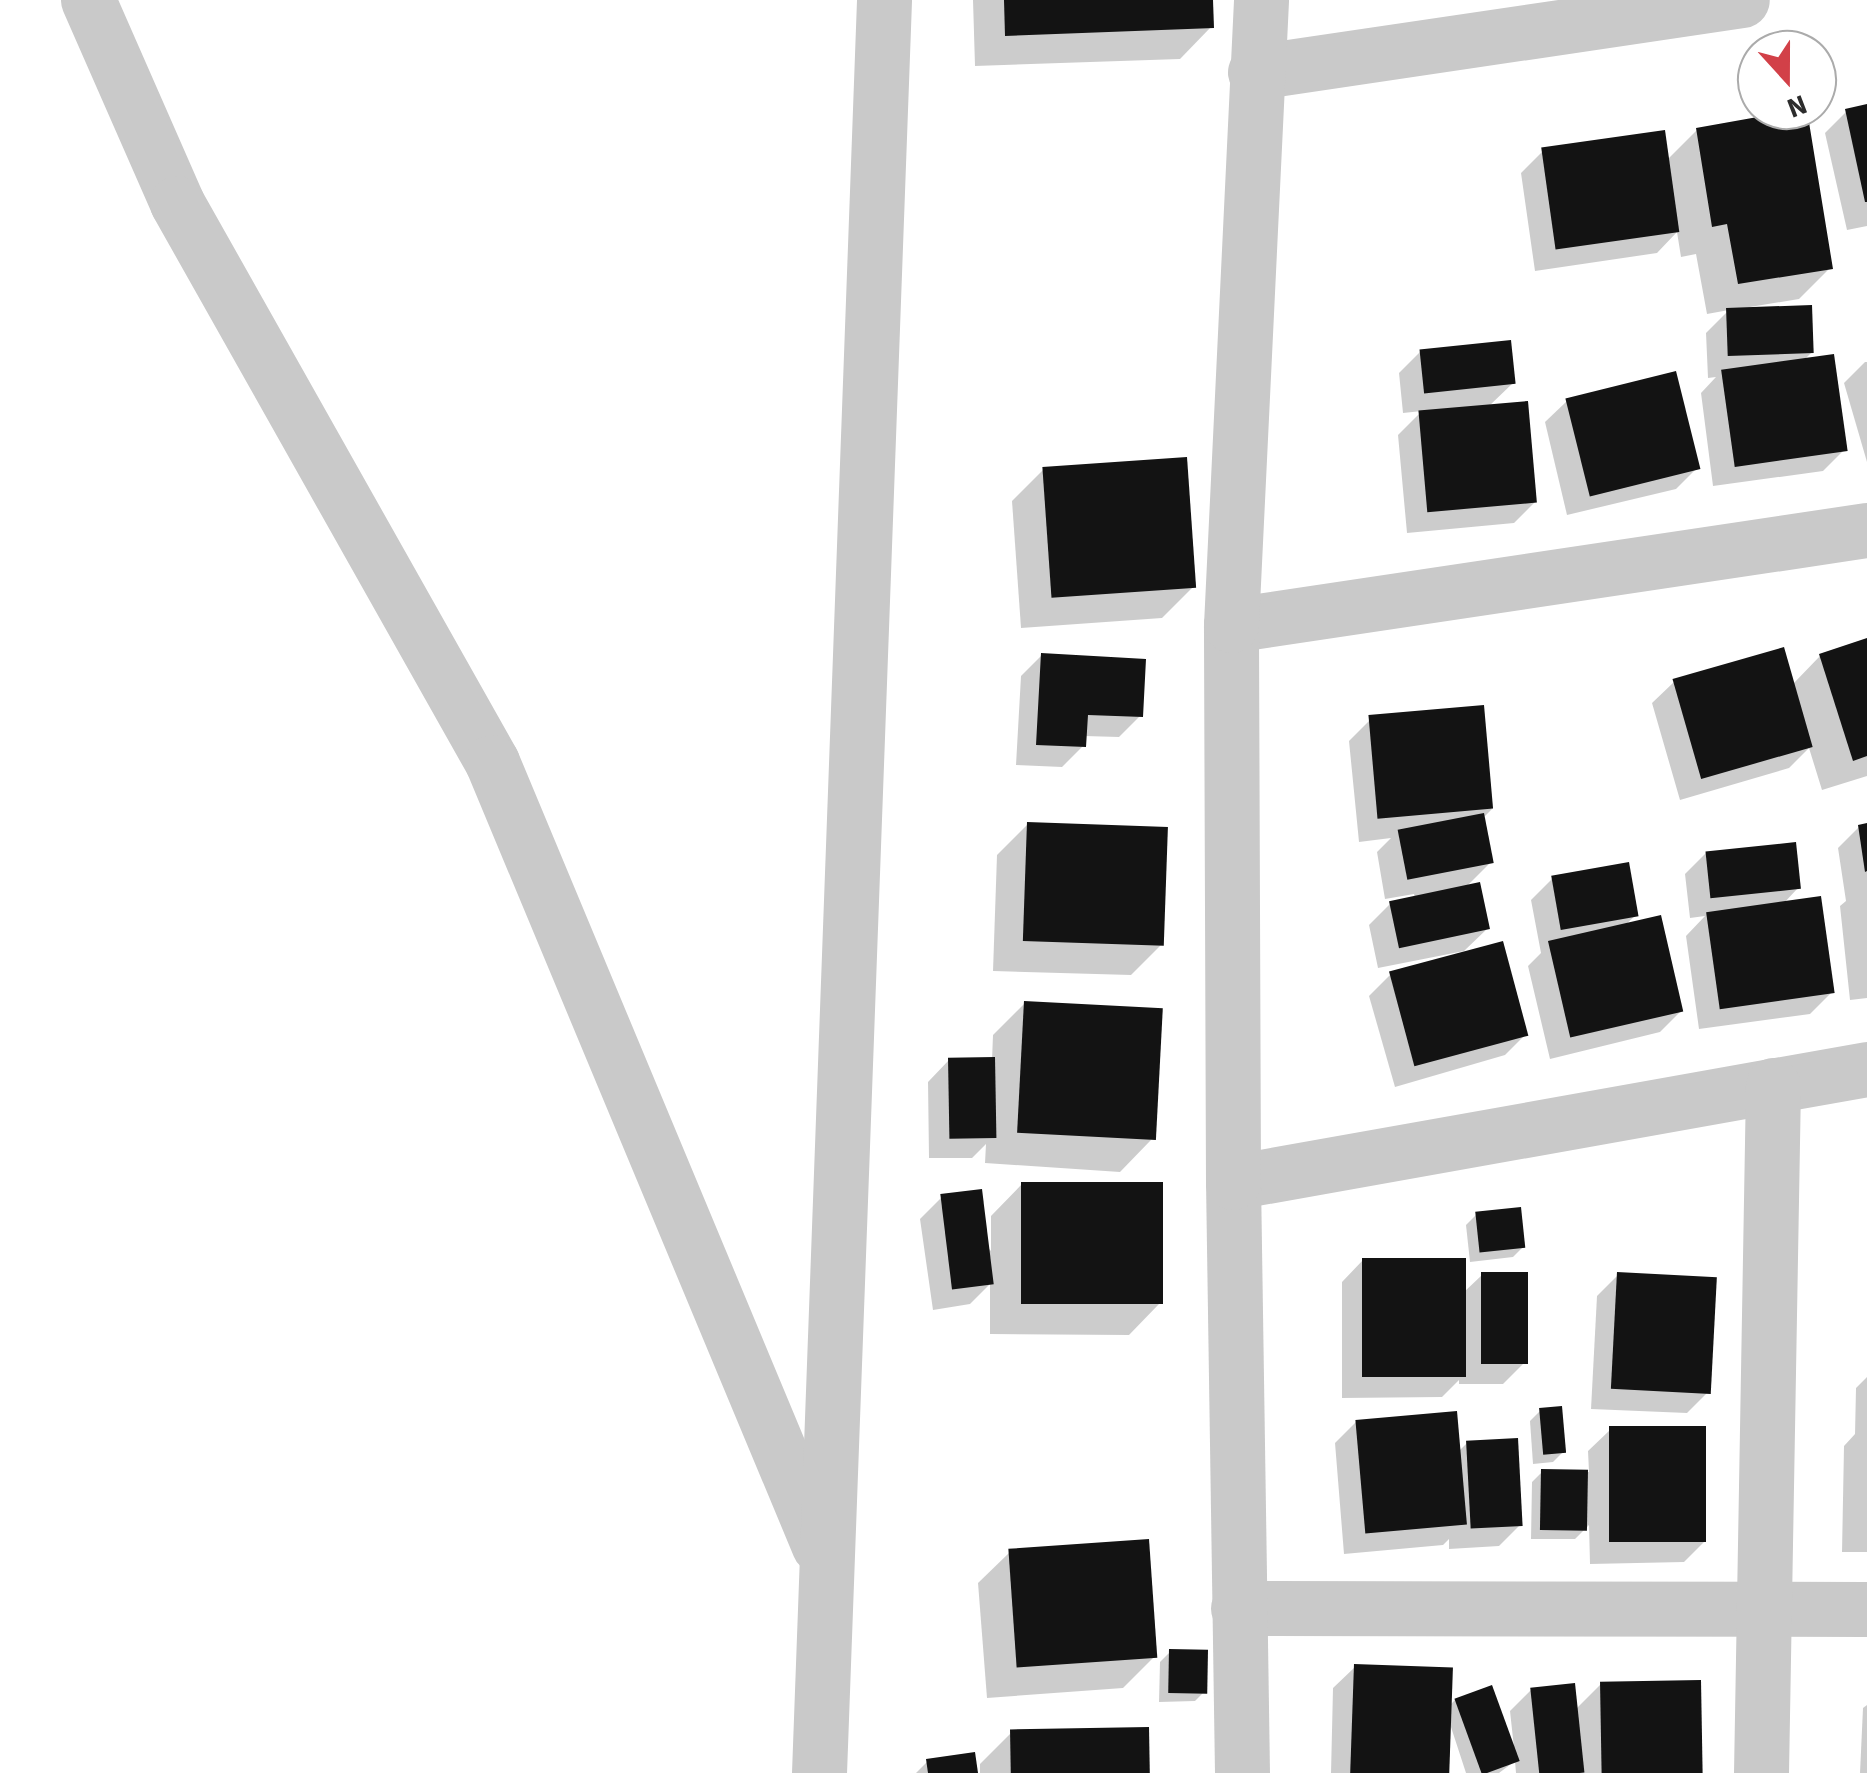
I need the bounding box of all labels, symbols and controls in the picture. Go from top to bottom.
north arrow [1737,30,1837,130]
text: N [1781,84,1813,128]

